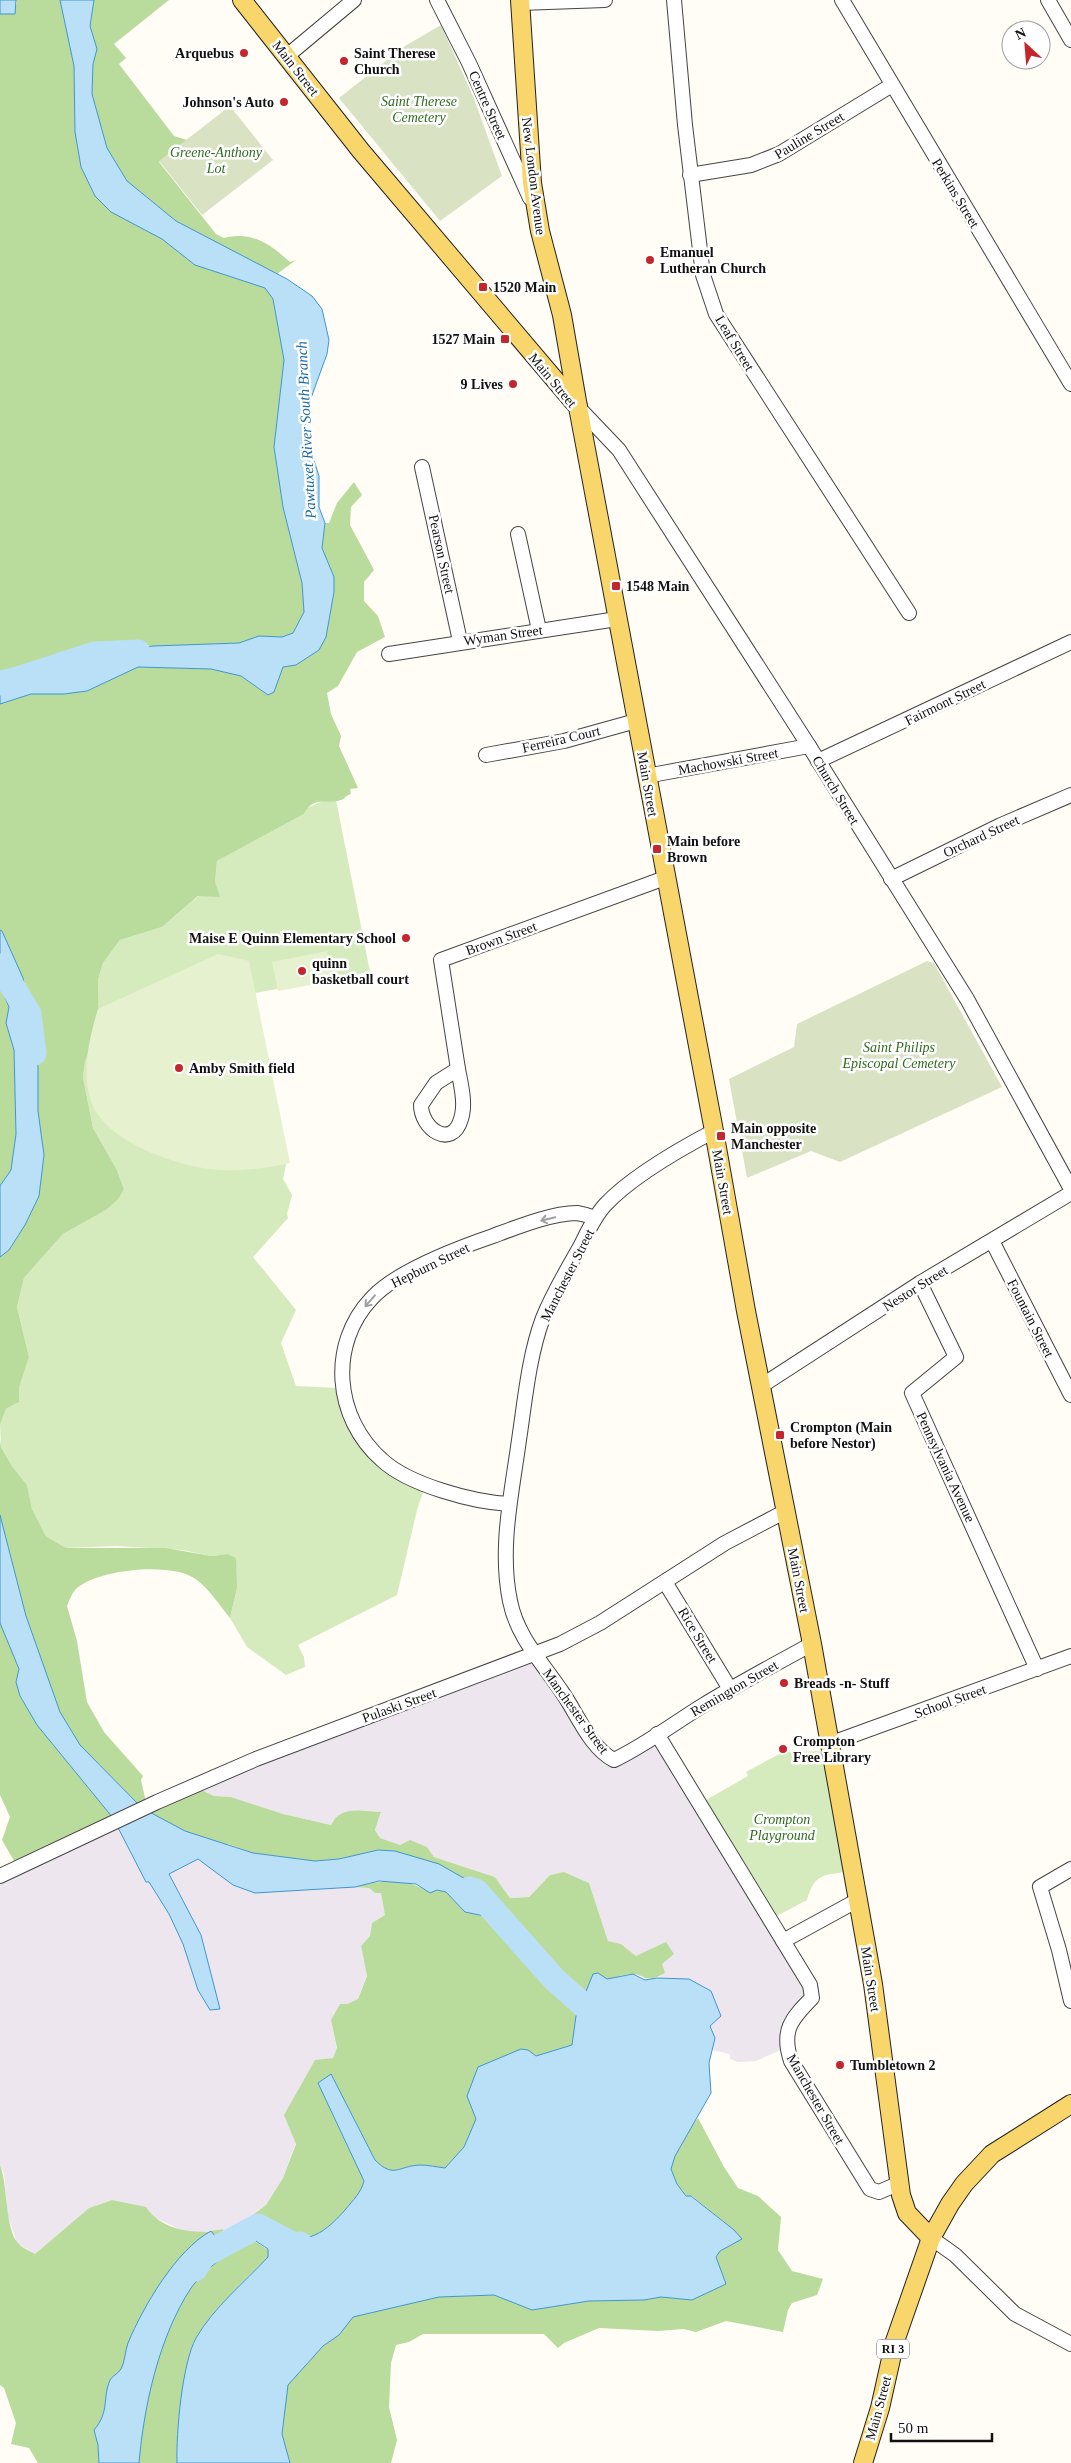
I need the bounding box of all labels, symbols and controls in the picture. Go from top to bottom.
north arrow [1001,20,1051,70]
text: N [1013,25,1028,43]
street label: Main Street [269,38,322,99]
place label: Arquebus [175,46,235,61]
place label: Saint Therese Church [354,46,436,77]
marker: Arquebus [238,47,250,59]
marker: Saint Therese Church [338,55,350,67]
street label: Centre Street [466,69,509,142]
park label: Saint Therese Cemetery [381,94,457,125]
place label: Johnson's Auto [183,95,274,110]
marker: Johnson's Auto [278,96,290,108]
street label: Pauline Street [772,109,847,162]
street label: New London Avenue [519,116,548,236]
park label: Greene-Anthony Lot [170,145,263,176]
street label: Perkins Street [929,156,982,231]
place label: Emanuel Lutheran Church [660,245,766,276]
marker: Emanuel Lutheran Church [644,254,656,266]
place label: 1520 Main [493,280,557,295]
marker: 1520 Main [477,281,489,293]
street label: Leaf Street [712,313,757,374]
place label: 1527 Main [432,332,495,347]
marker: 1527 Main [499,333,511,345]
water label: Pawtuxet River South Branch [293,341,319,520]
street label: Main Street [526,350,580,410]
place label: 9 Lives [461,377,504,392]
marker: 9 Lives [507,378,519,390]
street label: Pearson Street [426,513,457,595]
place label: 1548 Main [626,579,690,594]
marker: 1548 Main [610,580,622,592]
street label: Wyman Street [463,623,544,648]
street label: Fairmont Street [903,676,988,728]
street label: Ferreira Court [521,723,602,756]
street label: Machowski Street [677,745,779,778]
street label: Main Street [634,750,661,818]
street label: Church Street [809,753,862,827]
street label: Orchard Street [941,812,1022,861]
place label: Main before Brown [667,834,740,865]
marker: Main before Brown [651,843,663,855]
street label: Brown Street [464,919,539,958]
place label: Maise E Quinn Elementary School [189,931,396,946]
marker: Maise E Quinn Elementary School [400,932,412,944]
place label: quinn basketball court [312,956,409,987]
marker: quinn basketball court [296,965,308,977]
park label: Saint Philips Episcopal Cemetery [841,1040,956,1071]
place label: Amby Smith field [189,1061,295,1076]
marker: Amby Smith field [173,1062,185,1074]
place label: Main opposite Manchester [731,1121,816,1152]
marker: Main opposite Manchester [715,1130,727,1142]
street label: Main Street [709,1148,736,1216]
one-way arrow [540,1215,556,1224]
street label: Manchester Street [538,1227,597,1324]
street label: Hepburn Street [389,1240,472,1291]
street label: Nestor Street [880,1263,950,1314]
street label: Fountain Street [1004,1277,1057,1360]
one-way arrow [364,1294,376,1307]
street label: Pennsylvania Avenue [913,1410,978,1525]
place label: Crompton (Main before Nestor) [790,1420,892,1452]
marker: Crompton (Main before Nestor) [774,1429,786,1441]
street label: Main Street [785,1546,812,1614]
street label: Rice Street [675,1605,720,1666]
street label: Remington Street [688,1657,781,1720]
street label: Manchester Street [540,1666,612,1757]
place label: Breads -n- Stuff [794,1676,890,1691]
marker: Breads -n- Stuff [778,1677,790,1689]
street label: School Street [912,1682,988,1721]
street label: Pulaski Street [360,1685,438,1726]
place label: Crompton Free Library [793,1734,871,1765]
marker: Crompton Free Library [777,1743,789,1755]
park label: Crompton Playground [748,1812,816,1843]
street label: Main Street [858,1945,883,2013]
street label: Manchester Street [784,2052,847,2147]
place label: Tumbletown 2 [850,2058,935,2073]
marker: Tumbletown 2 [834,2059,846,2071]
road number: RI 3 [877,2340,909,2358]
street label: Main Street [863,2374,894,2442]
scale bar [891,2410,992,2442]
text: 50 m [898,2420,929,2436]

